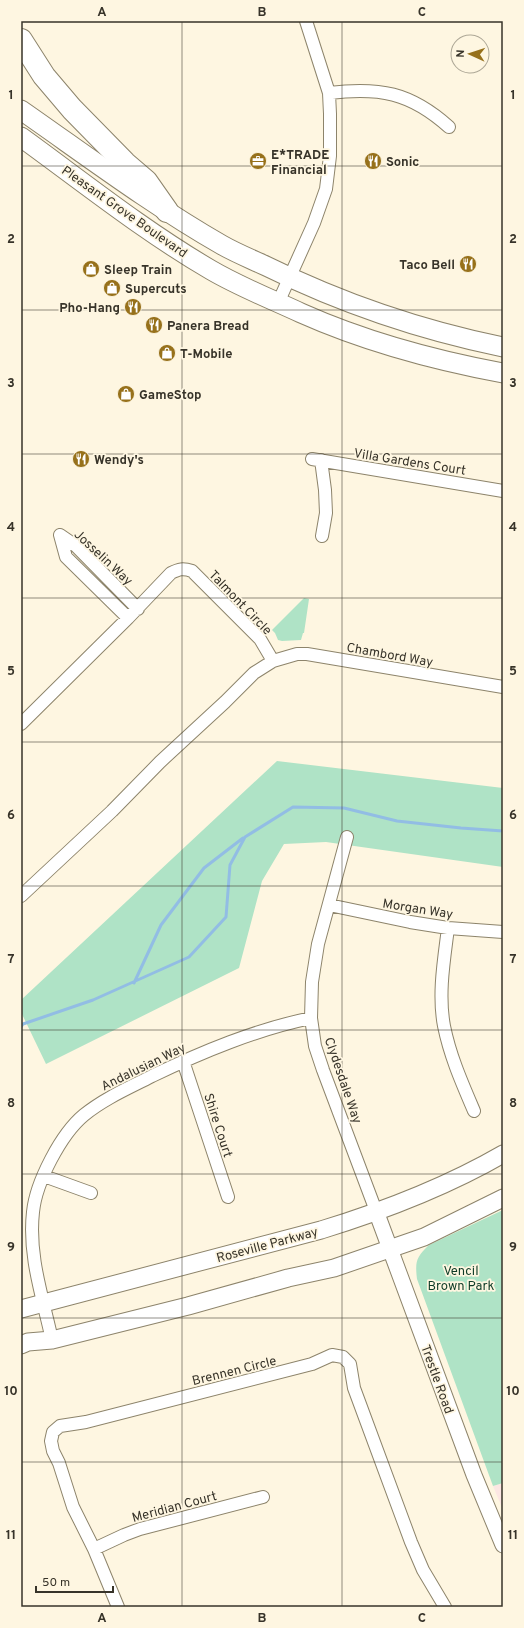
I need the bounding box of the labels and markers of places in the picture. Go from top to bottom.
place label: E*TRADE Financial [271,148,329,179]
office icon: E*TRADE Financial [248,151,268,171]
restaurant icon: Sonic [363,151,383,171]
place label: Sonic [386,155,419,171]
restaurant icon: Taco Bell [458,254,478,274]
place label: Taco Bell [399,258,455,274]
shop icon: Sleep Train [81,259,101,279]
place label: Sleep Train [104,263,172,279]
shop icon: Supercuts [102,278,122,298]
place label: Supercuts [125,282,187,298]
restaurant icon: Pho-Hang [123,297,143,317]
place label: Pho-Hang [59,301,120,317]
restaurant icon: Panera Bread [144,315,164,335]
place label: Panera Bread [167,319,249,335]
shop icon: T-Mobile [157,343,177,363]
place label: T-Mobile [180,347,233,363]
shop icon: GameStop [116,384,136,404]
place label: GameStop [139,388,202,404]
restaurant icon: Wendy's [71,449,91,469]
place label: Wendy's [94,453,144,469]

